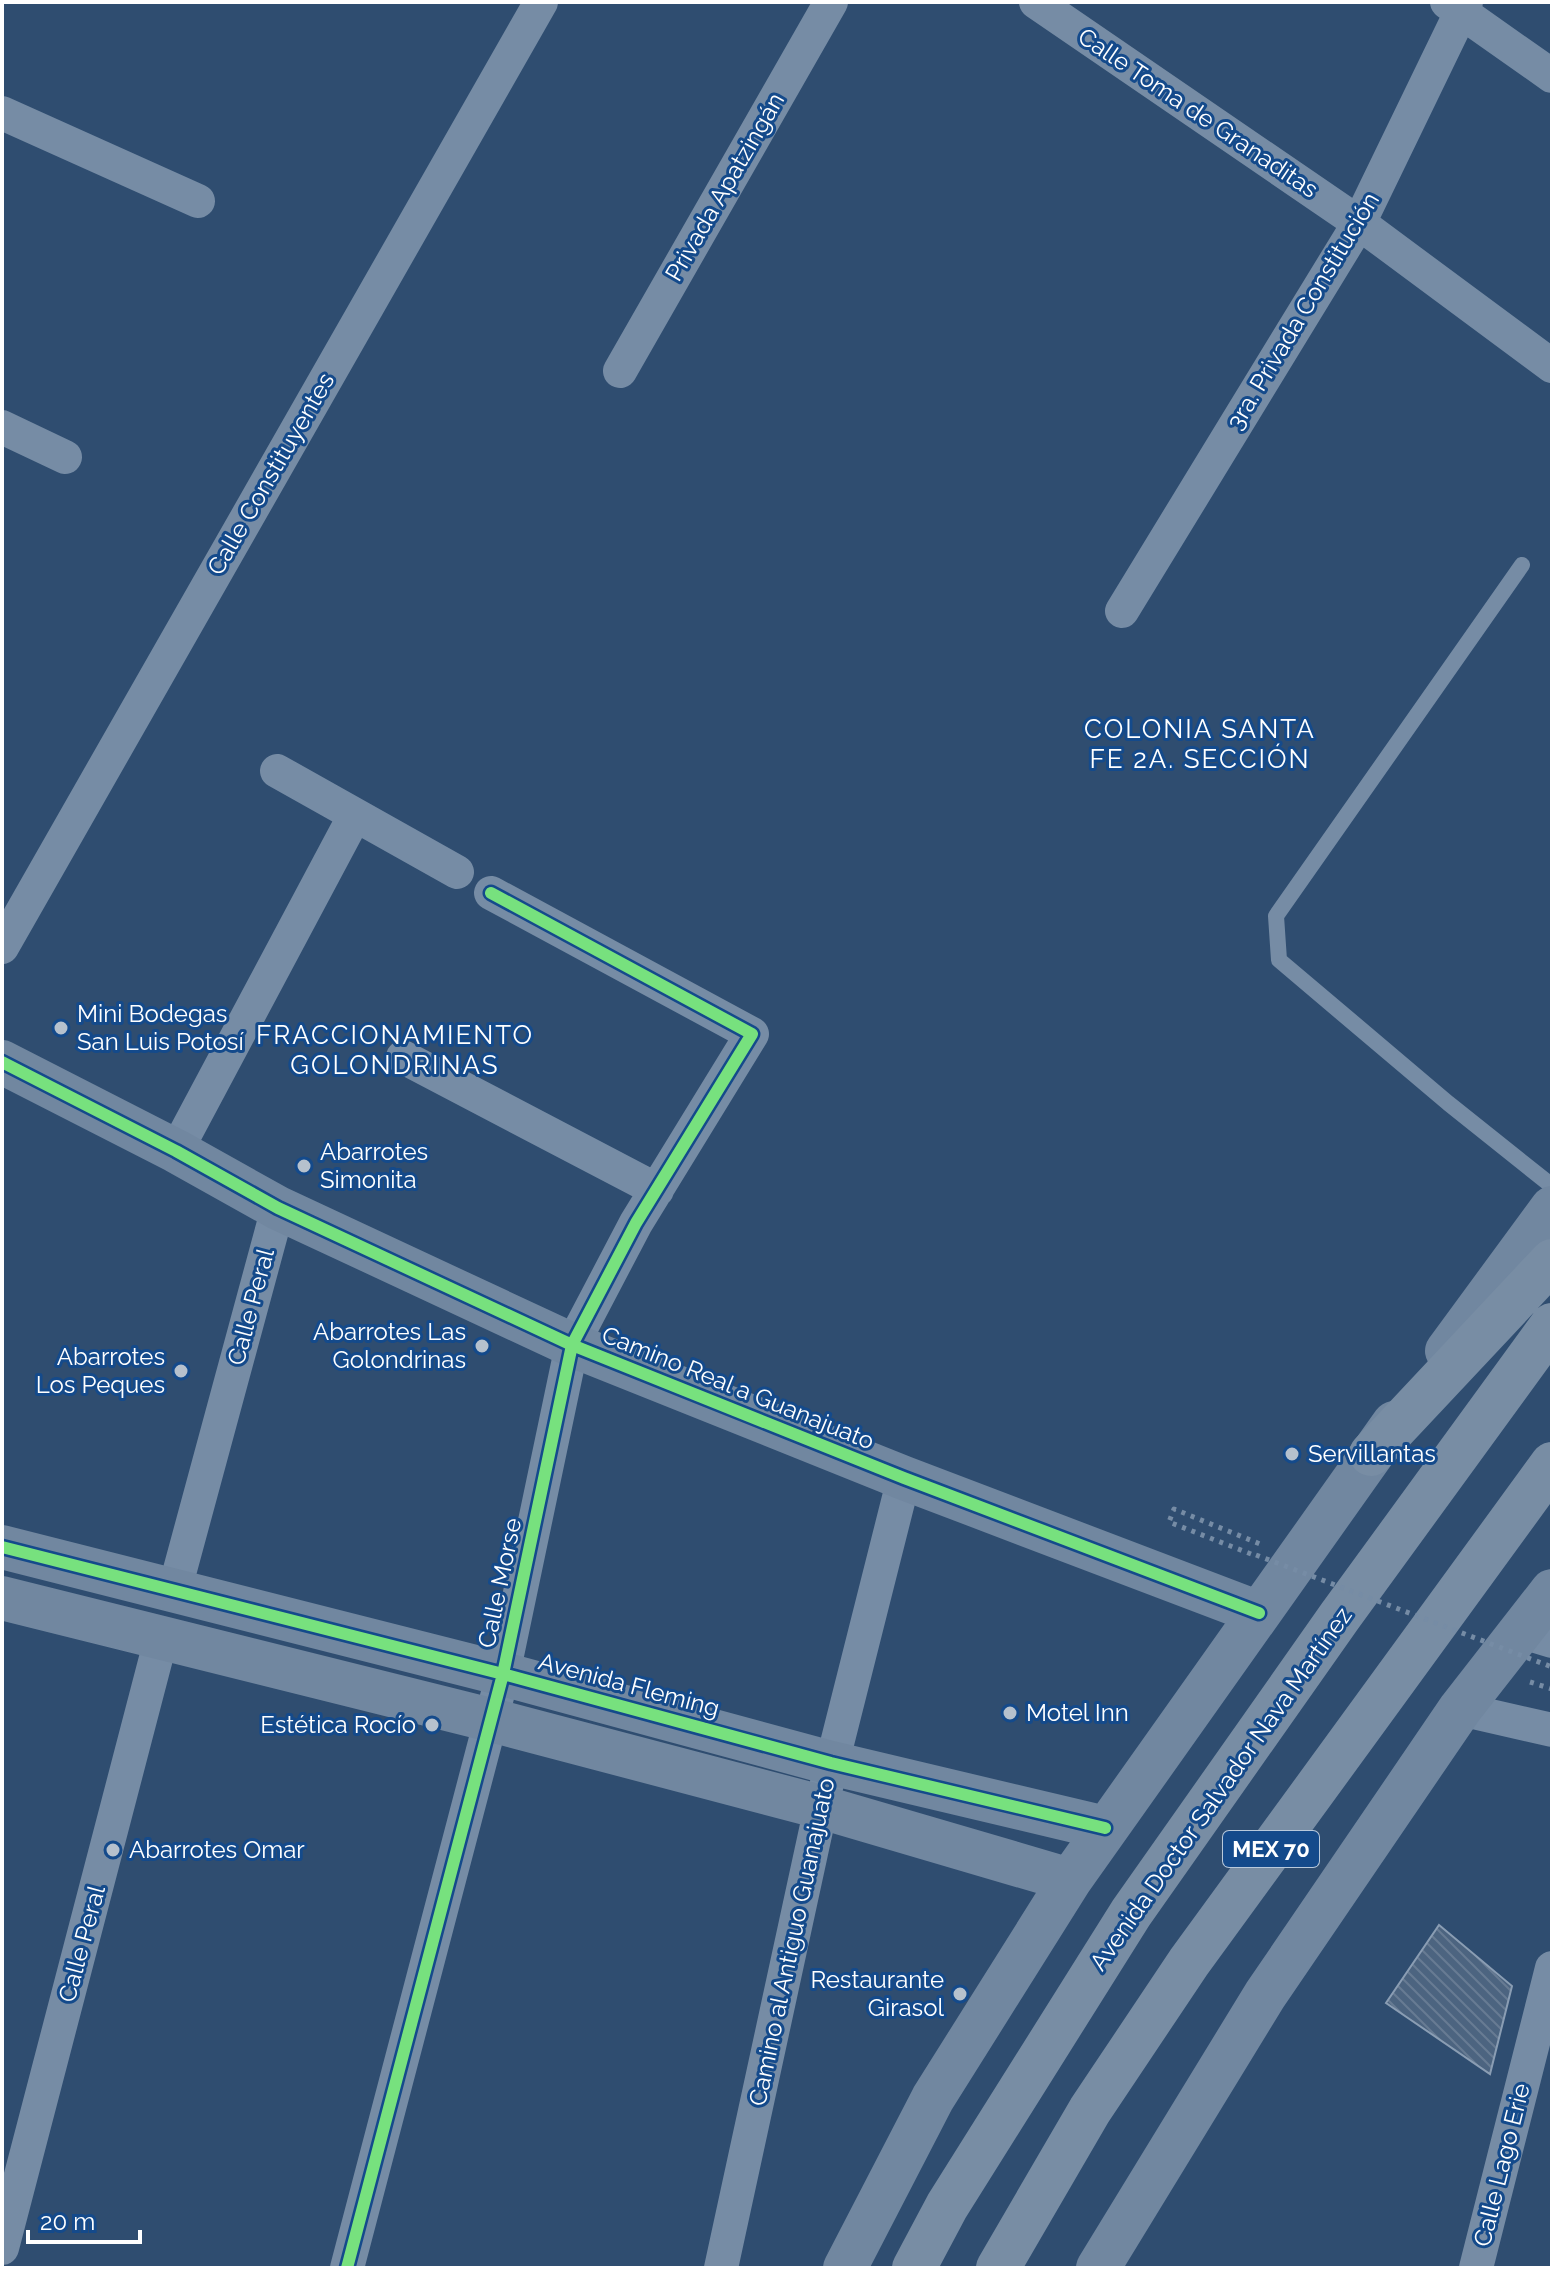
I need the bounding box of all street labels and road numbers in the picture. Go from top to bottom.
street label: Calle Toma de Granaditas [1073,21,1324,204]
street label: Privada Apatzingán [659,87,790,286]
street label: 3ra. Privada Constitución [1220,187,1385,435]
street label: Calle Constituyentes [201,367,340,580]
street label: Calle Peral [221,1245,280,1368]
street label: Camino Real a Guanajuato [598,1320,879,1456]
street label: Calle Morse [472,1515,527,1650]
street label: Avenida Doctor Salvador Nava Martínez [1083,1602,1358,1976]
street label: Avenida Fleming [535,1646,723,1723]
street label: Camino al Antiguo Guanajuato [743,1775,840,2109]
road number: MEX 70 [1223,1831,1319,1867]
street label: Calle Peral [52,1882,111,2005]
street label: Calle Lago Erie [1467,2080,1536,2250]

